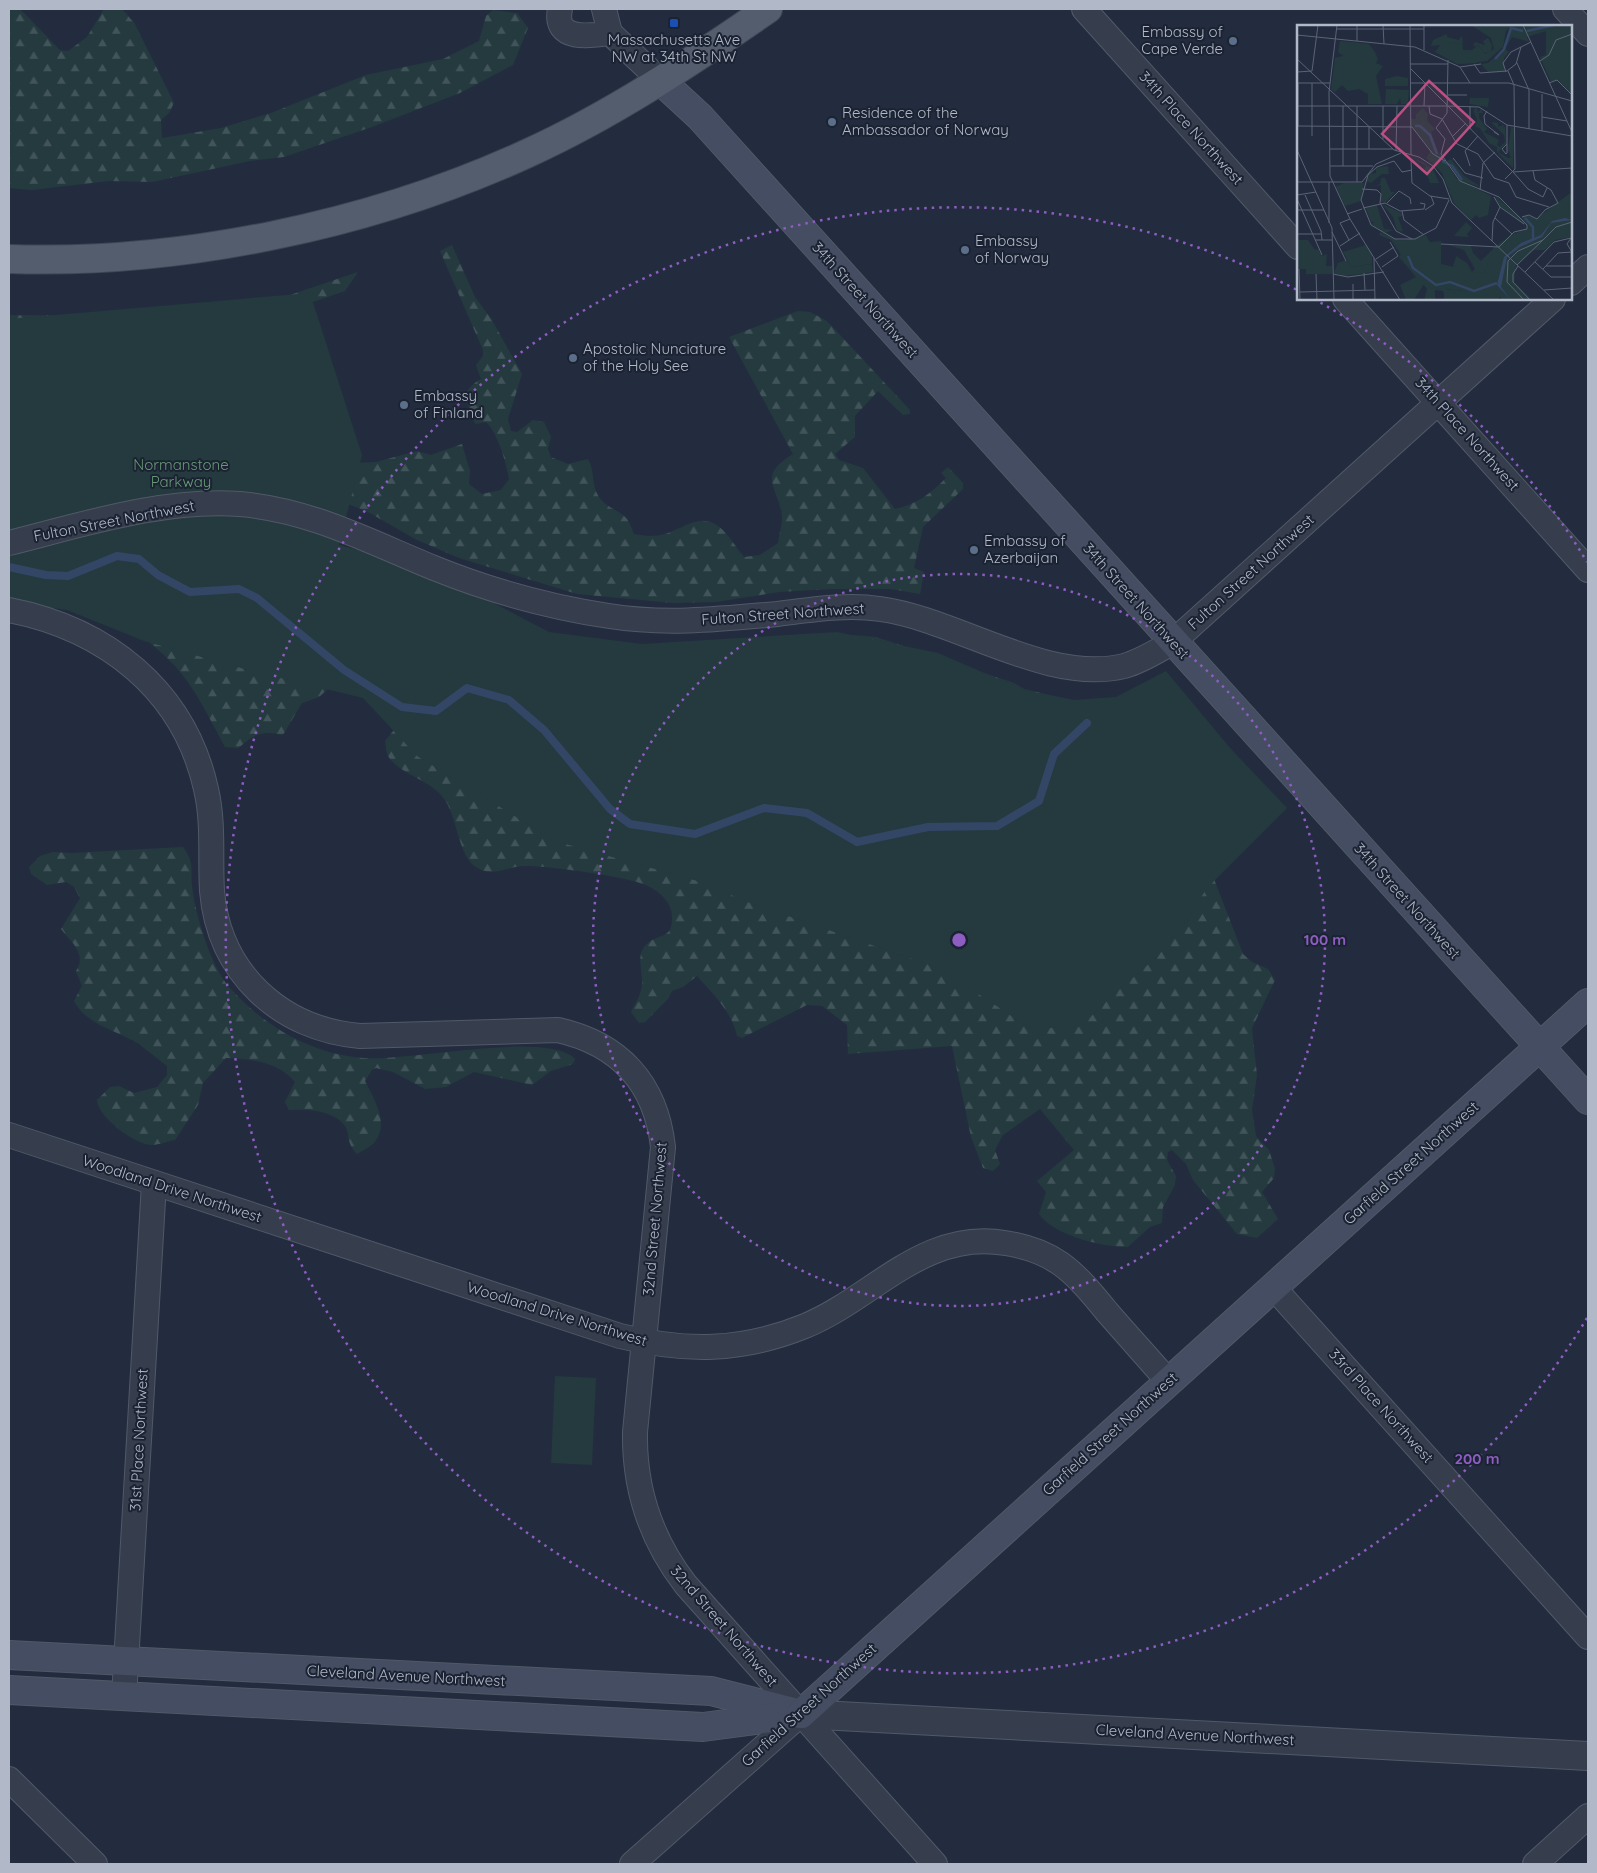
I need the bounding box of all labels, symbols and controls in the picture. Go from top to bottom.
marker: Massachusetts Ave NW at 34th St NW [668,17,680,29]
place label: Embassy of Cape Verde [1141,22,1224,58]
inset map [1297,25,1572,300]
place label: Massachusetts Ave NW at 34th St NW [608,30,740,66]
marker: Embassy of Cape Verde [1227,35,1239,47]
street label: 34th Place Northwest [1135,67,1247,188]
place label: Residence of the Ambassador of Norway [842,103,1009,139]
marker: Residence of the Ambassador of Norway [826,116,838,128]
place label: Embassy of Norway [975,231,1049,267]
street label: 34th Street Northwest [808,238,923,362]
marker: Embassy of Norway [959,244,971,256]
place label: Apostolic Nunciature of the Holy See [583,339,726,375]
marker: Apostolic Nunciature of the Holy See [567,352,579,364]
street label: 34th Place Northwest [1411,373,1523,494]
place label: Embassy of Finland [414,386,483,422]
marker: Embassy of Finland [398,399,410,411]
park label: Normanstone Parkway [133,455,229,491]
street label: Fulton Street Northwest [32,496,196,545]
street label: Fulton Street Northwest [1184,510,1318,633]
place label: Embassy of Azerbaijan [984,531,1066,567]
street label: 34th Street Northwest [1079,539,1194,663]
marker: Embassy of Azerbaijan [968,544,980,556]
street label: Fulton Street Northwest [701,598,865,629]
street label: 34th Street Northwest [1350,839,1465,963]
text: 100 m [1304,930,1346,949]
centre of rings [950,931,968,949]
street label: Garfield Street Northwest [1339,1097,1482,1228]
street label: 32nd Street Northwest [638,1141,671,1297]
street label: Woodland Drive Northwest [80,1151,264,1227]
street label: Woodland Drive Northwest [465,1277,649,1350]
street label: 33rd Place Northwest [1325,1345,1438,1467]
street label: 31st Place Northwest [125,1368,152,1512]
street label: Garfield Street Northwest [1038,1368,1181,1499]
text: 200 m [1455,1449,1500,1468]
street label: 32nd Street Northwest [667,1561,782,1690]
street label: Garfield Street Northwest [737,1639,880,1770]
street label: Cleveland Avenue Northwest [306,1661,506,1690]
street label: Cleveland Avenue Northwest [1095,1720,1295,1749]

